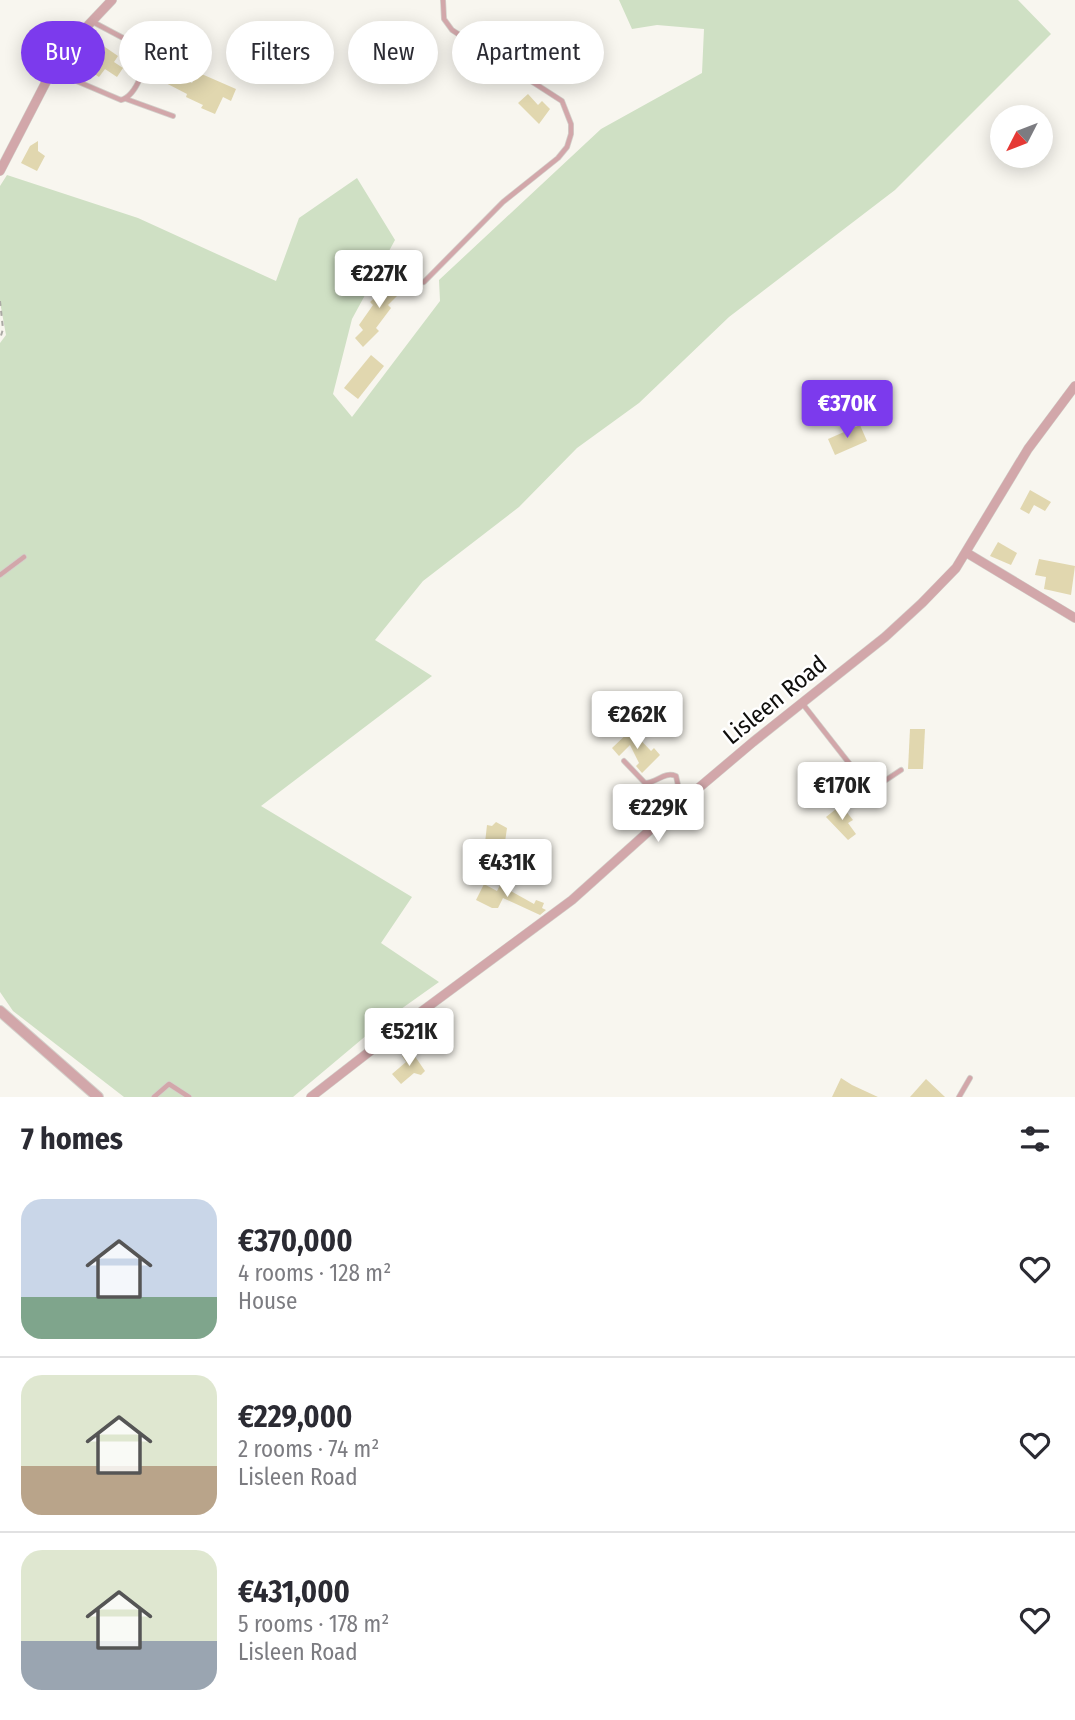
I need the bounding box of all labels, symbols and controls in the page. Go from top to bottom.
chip: Buy [21,21,105,84]
chip: Rent [119,21,212,84]
chip: Filters [226,21,334,84]
chip: New [348,21,438,84]
chip: Apartment [452,21,604,84]
north arrow [990,105,1054,168]
map controls [990,105,1053,168]
pin: €227K [330,250,428,310]
text: €227K [351,259,407,287]
pin: €370K [798,380,896,440]
text: €370K [818,389,876,417]
street label: Lisleen Road [718,650,832,750]
pin: €262K [588,692,686,751]
text: €262K [608,700,666,728]
pin: €170K [793,762,891,822]
text: €170K [814,771,870,799]
pin: €229K [609,784,707,844]
text: €229K [629,793,687,821]
pin: €431K [458,839,556,899]
text: €431K [479,848,535,876]
pin: €521K [360,1009,458,1068]
text: €521K [381,1017,437,1045]
icon: filters [1016,1120,1054,1158]
text: 7 homes [21,1121,123,1157]
text: €370,000 [238,1223,353,1259]
icon: home [77,1227,161,1311]
icon: heart [1016,1250,1054,1288]
text: 4 rooms · 128 m² [238,1259,391,1287]
text: House [238,1287,297,1315]
text: €229,000 [238,1399,352,1435]
icon: home [77,1403,161,1487]
icon: heart [1016,1426,1054,1464]
text: 2 rooms · 74 m² [238,1435,379,1463]
text: Lisleen Road [238,1463,358,1491]
text: €431,000 [238,1574,350,1610]
icon: home [77,1578,161,1662]
icon: heart [1016,1601,1054,1639]
text: 5 rooms · 178 m² [238,1610,389,1638]
text: Lisleen Road [238,1638,358,1666]

